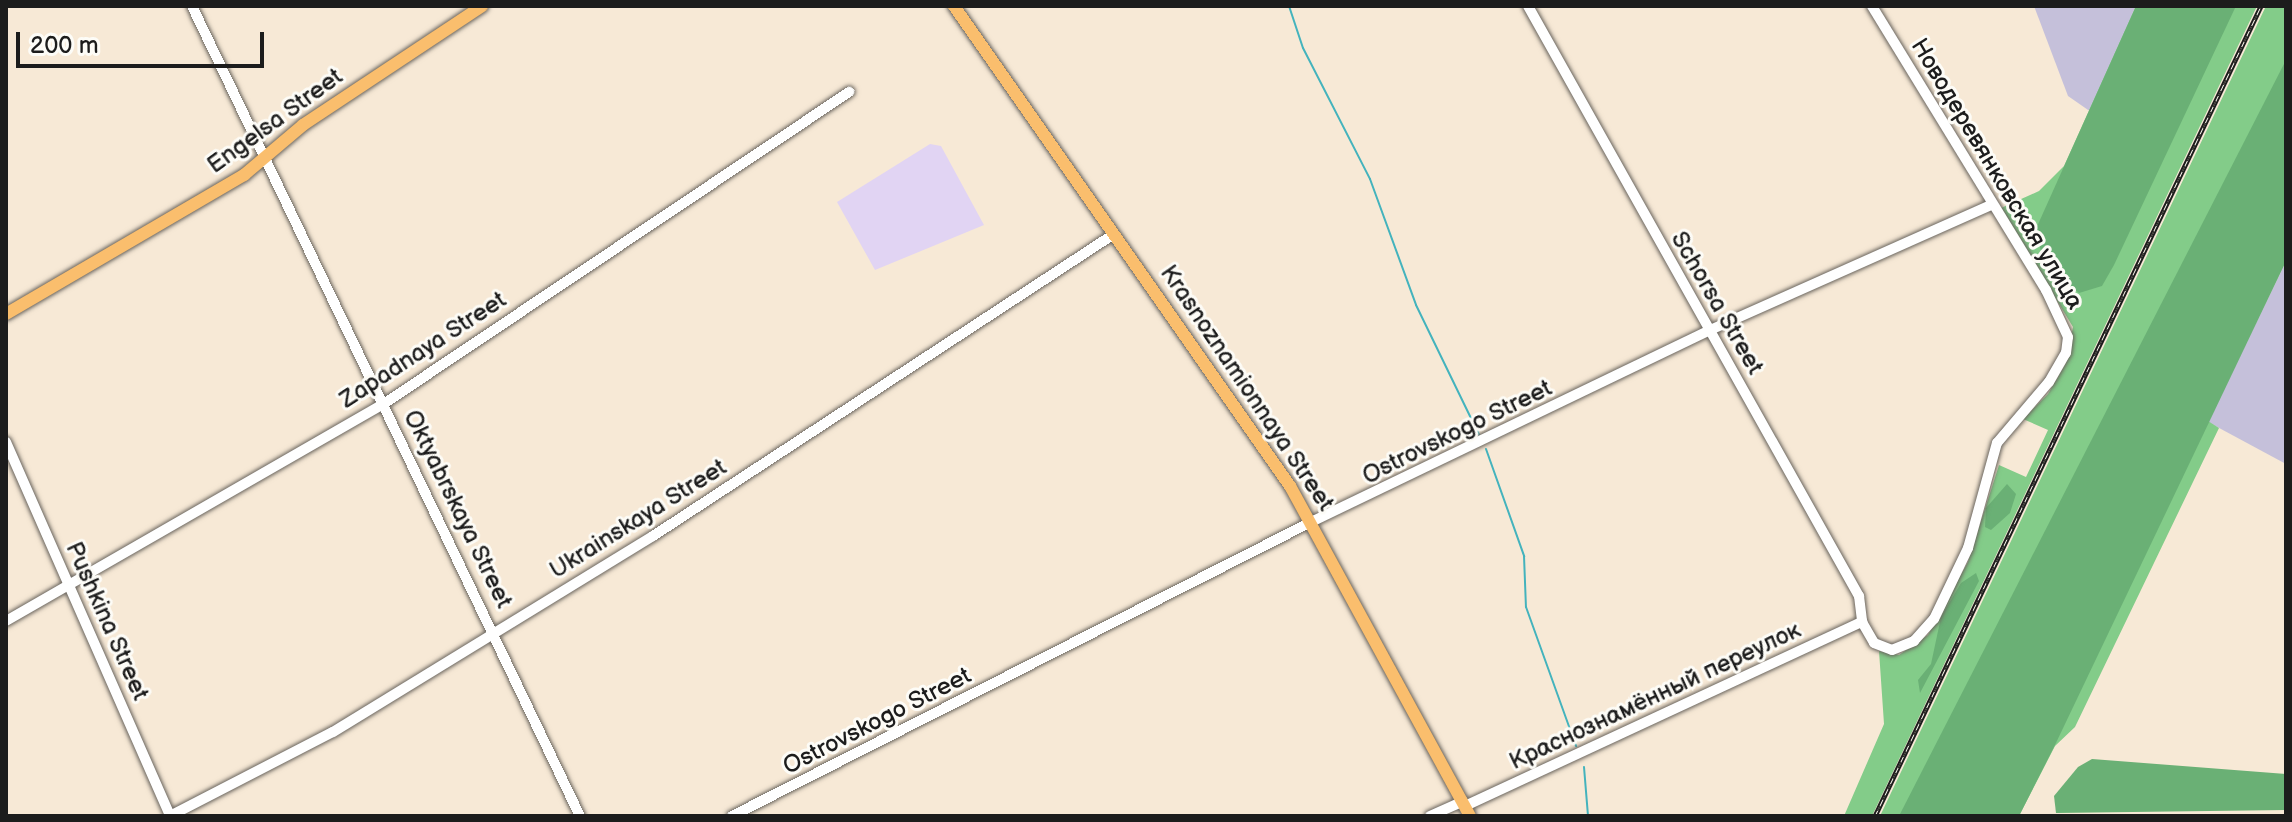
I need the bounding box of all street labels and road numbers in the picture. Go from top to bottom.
street label: Новодеревянковская улица [1905,33,2089,315]
street label: Engelsa Street [202,62,348,180]
street label: Schorsa Street [1664,226,1770,380]
street label: Krasnoznamionnaya Street [1154,259,1340,517]
street label: Zapadnaya Street [334,285,512,415]
street label: Ostrovskogo Street [1357,374,1557,490]
street label: Oktyabrskaya Street [397,405,519,613]
street label: Ukrainskaya Street [544,453,732,585]
street label: Pushkina Street [59,537,155,705]
street label: Краснознамённый переулок [1505,616,1805,776]
street label: Ostrovskogo Street [778,661,976,781]

